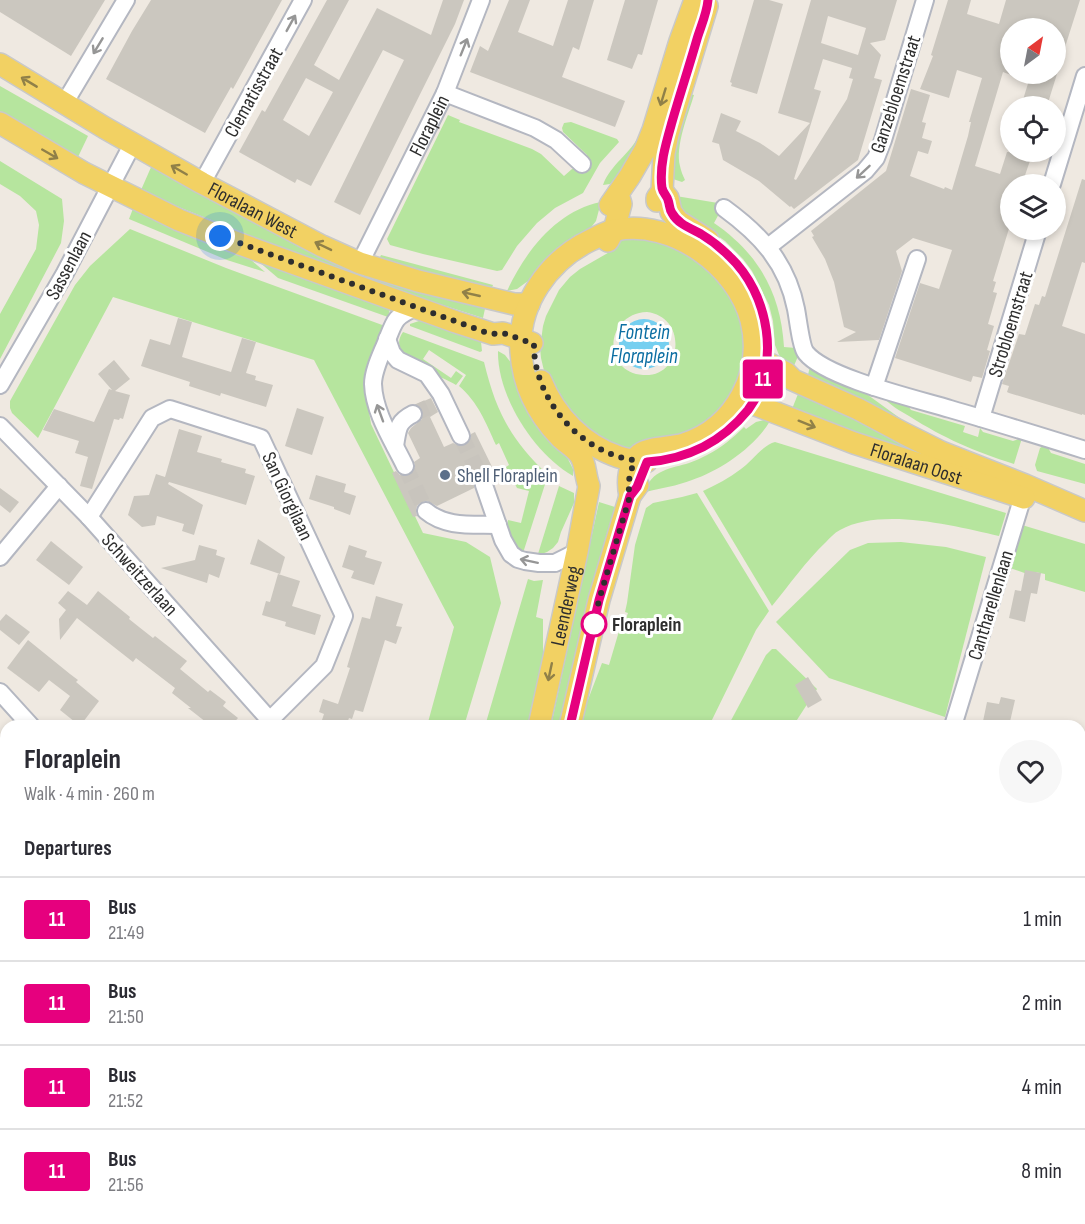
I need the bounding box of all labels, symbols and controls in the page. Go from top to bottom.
one-way arrow [285,15,297,32]
north arrow [1000,18,1066,84]
map controls [1000,18,1066,240]
street label: Ganzebloemstraat [866,32,926,156]
one-way arrow [92,37,104,54]
one-way arrow [459,38,470,57]
street label: Clematisstraat [219,43,288,142]
one-way arrow [20,75,37,88]
one-way arrow [657,87,668,106]
street label: Floraplein [404,91,455,160]
button: locate [1000,96,1066,162]
one-way arrow [41,148,58,160]
one-way arrow [171,164,188,176]
one-way arrow [855,165,870,179]
button: layers [1000,174,1066,240]
street label: Floralaan West [204,177,301,244]
your location [205,221,235,251]
street label: Sassenlaan [41,227,97,304]
one-way arrow [314,239,332,251]
street label: Strobloemstraat [983,268,1038,380]
one-way arrow [462,287,481,299]
water label: Fontein Floraplein [610,320,678,369]
line badge: 11 [736,360,790,398]
text: 11 [755,367,771,392]
one-way arrow [374,404,385,423]
one-way arrow [798,419,816,430]
street label: Floralaan Oost [867,438,965,490]
street label: San Giorgilaan [256,448,318,544]
place label: Shell Floraplein [457,464,558,488]
marker: Shell Floraplein [438,468,452,482]
street label: Schweitzerlaan [96,529,183,621]
street label: Cantharellenlaan [963,548,1019,663]
one-way arrow [519,555,539,566]
street label: Leenderweg [546,564,587,648]
marker: Floraplein [581,611,607,637]
place label: Floraplein [612,613,681,637]
one-way arrow [544,663,556,682]
button: heart [999,740,1062,803]
text: Floraplein [24,743,121,776]
text: Walk · 4 min · 260 m [24,782,155,806]
text: Departures [24,835,112,862]
text: Bus [108,894,137,921]
text: 1 min [1023,906,1062,933]
text: 11 [49,907,65,932]
text: 21:49 [108,921,144,945]
text: Bus [108,978,137,1005]
text: 2 min [1022,990,1062,1017]
text: 11 [49,991,65,1016]
text: 21:50 [108,1005,144,1029]
text: Bus [108,1062,137,1089]
text: 4 min [1022,1074,1062,1101]
text: 11 [49,1075,65,1100]
text: 21:52 [108,1089,143,1113]
text: Bus [108,1146,137,1173]
text: 8 min [1021,1158,1062,1185]
text: 11 [49,1159,65,1184]
text: 21:56 [108,1173,144,1197]

